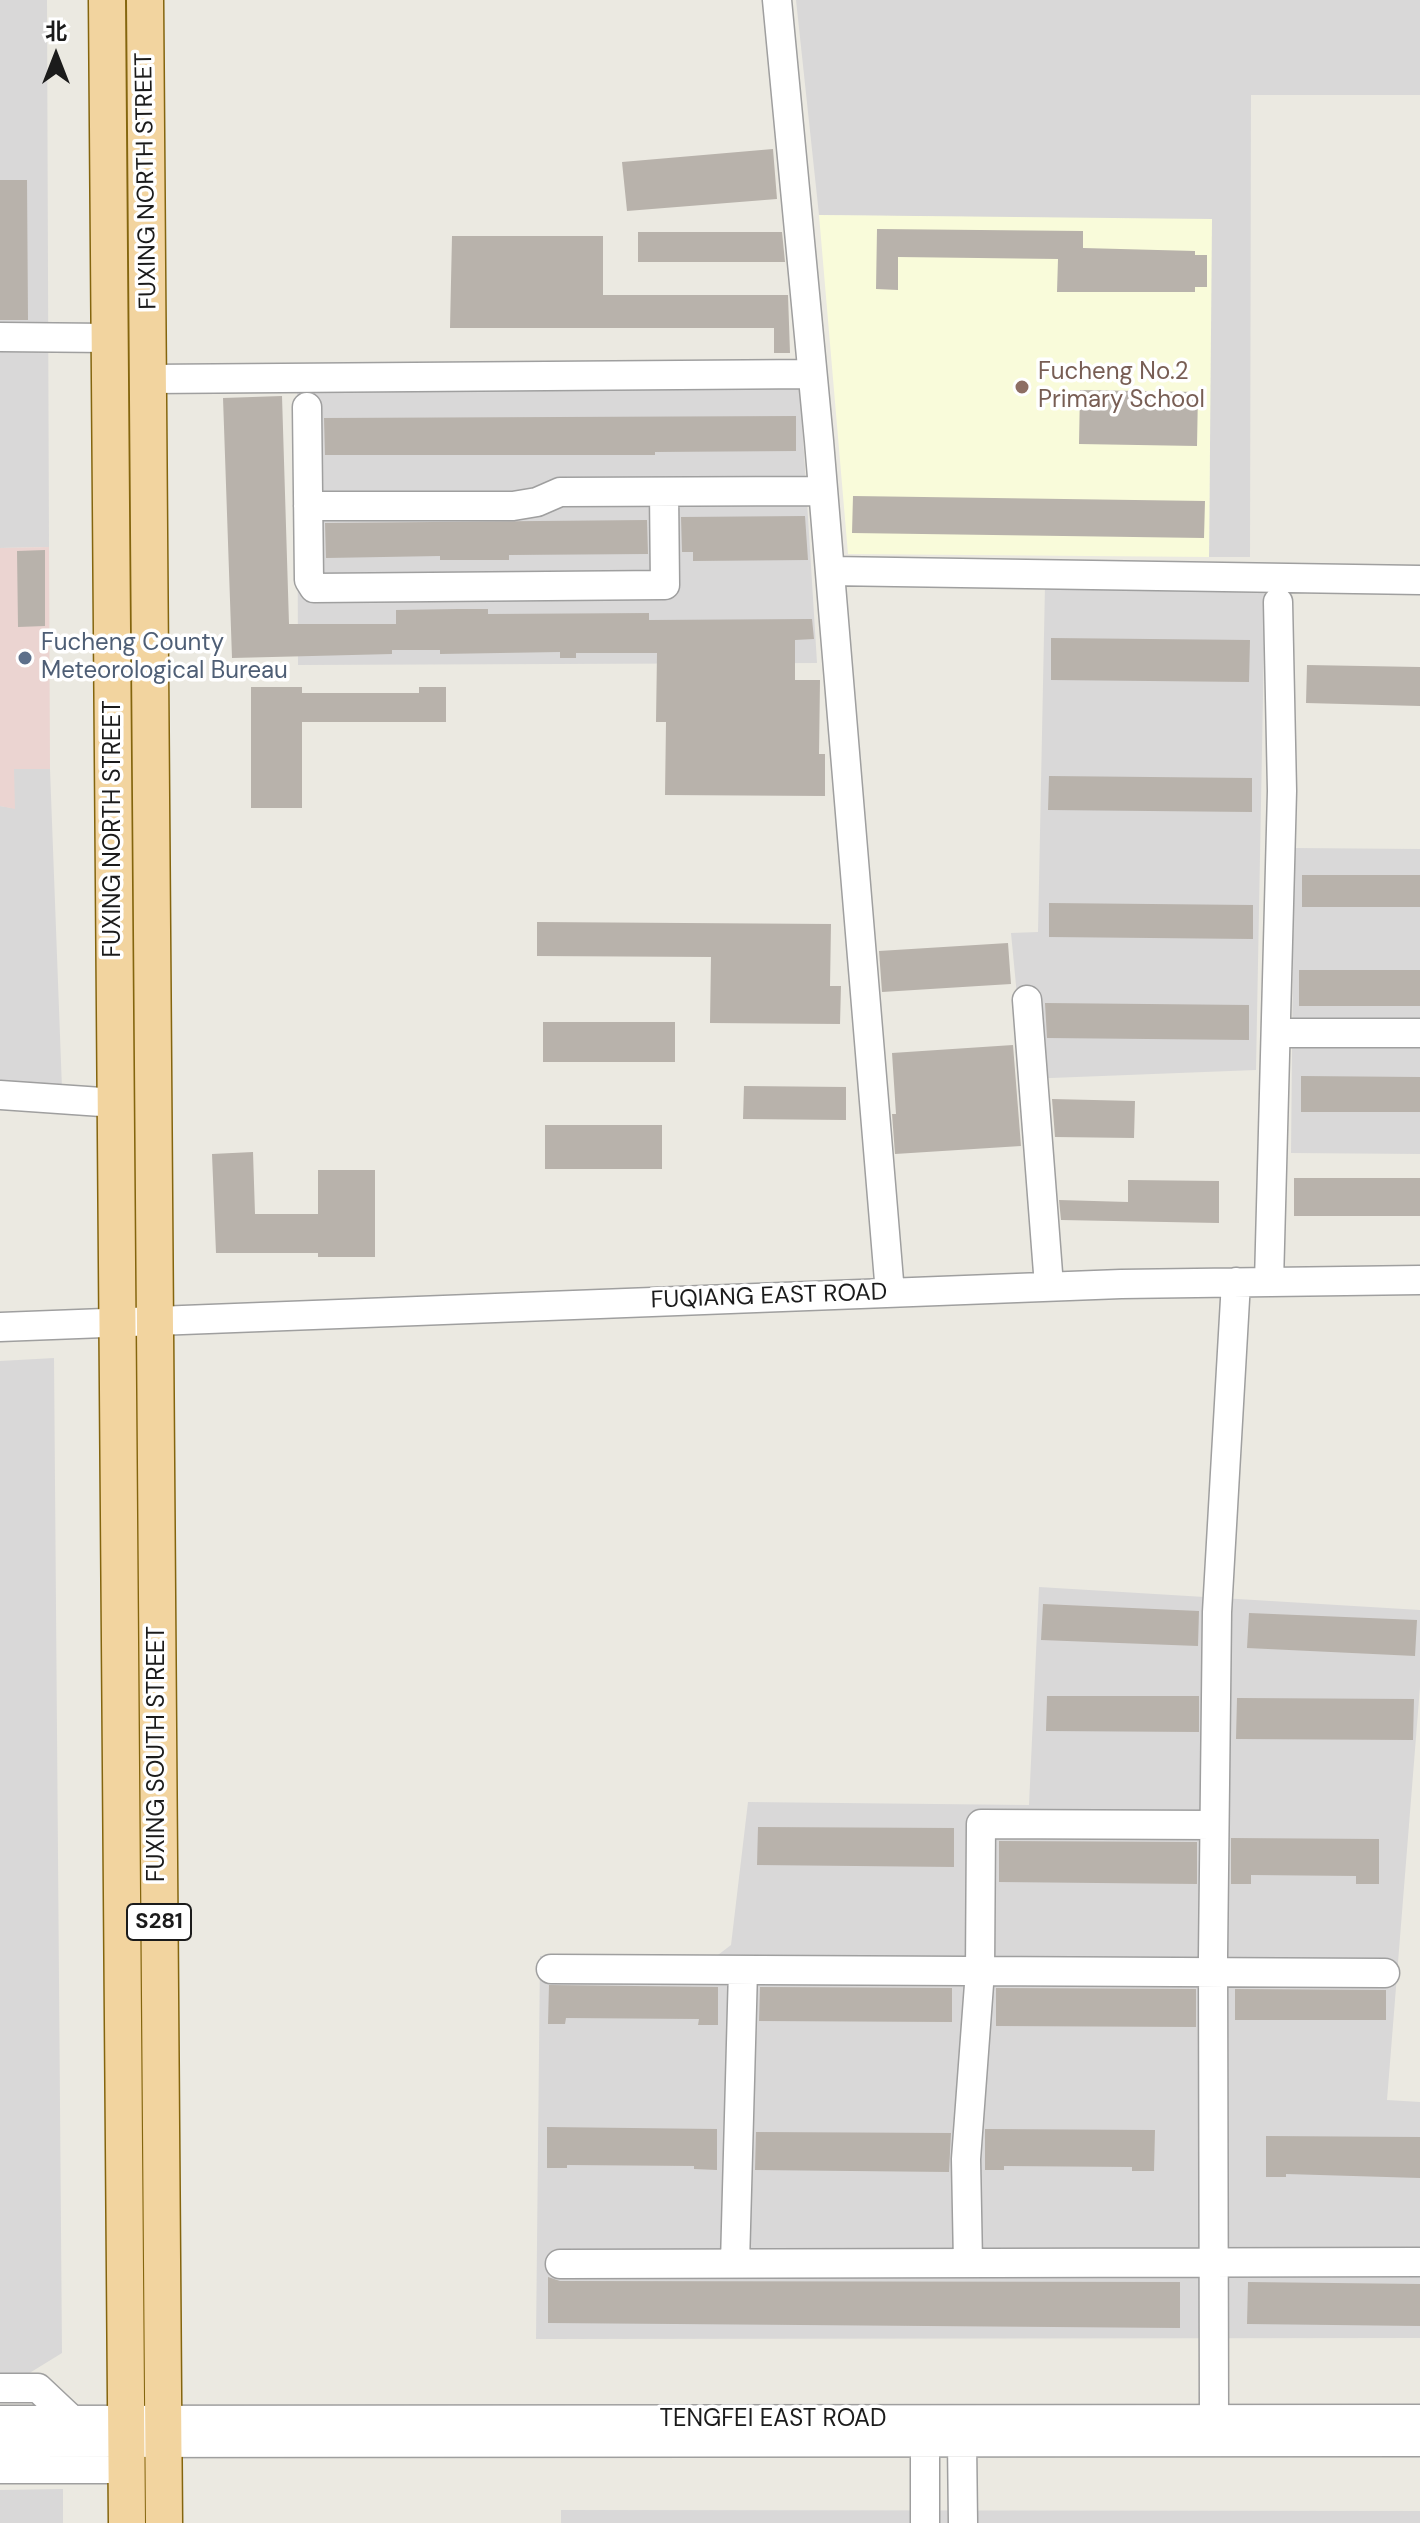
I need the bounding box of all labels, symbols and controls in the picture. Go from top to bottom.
north arrow [16,16,96,96]
text: 北 [45,17,67,46]
street label: FUXING NORTH STREET [130,52,164,310]
place label: Fucheng No.2 Primary School [1038,359,1205,415]
marker: Fucheng No.2 Primary School [1013,378,1031,396]
place label: Fucheng County Meteorological Bureau [41,630,288,686]
marker: Fucheng County Meteorological Bureau [16,649,34,667]
street label: FUXING NORTH STREET [100,700,128,958]
street label: FUQIANG EAST ROAD [650,1278,888,1316]
street label: FUXING SOUTH STREET [144,1626,172,1882]
road number: S281 [127,1904,191,1940]
street label: TENGFEI EAST ROAD [659,2406,887,2434]

